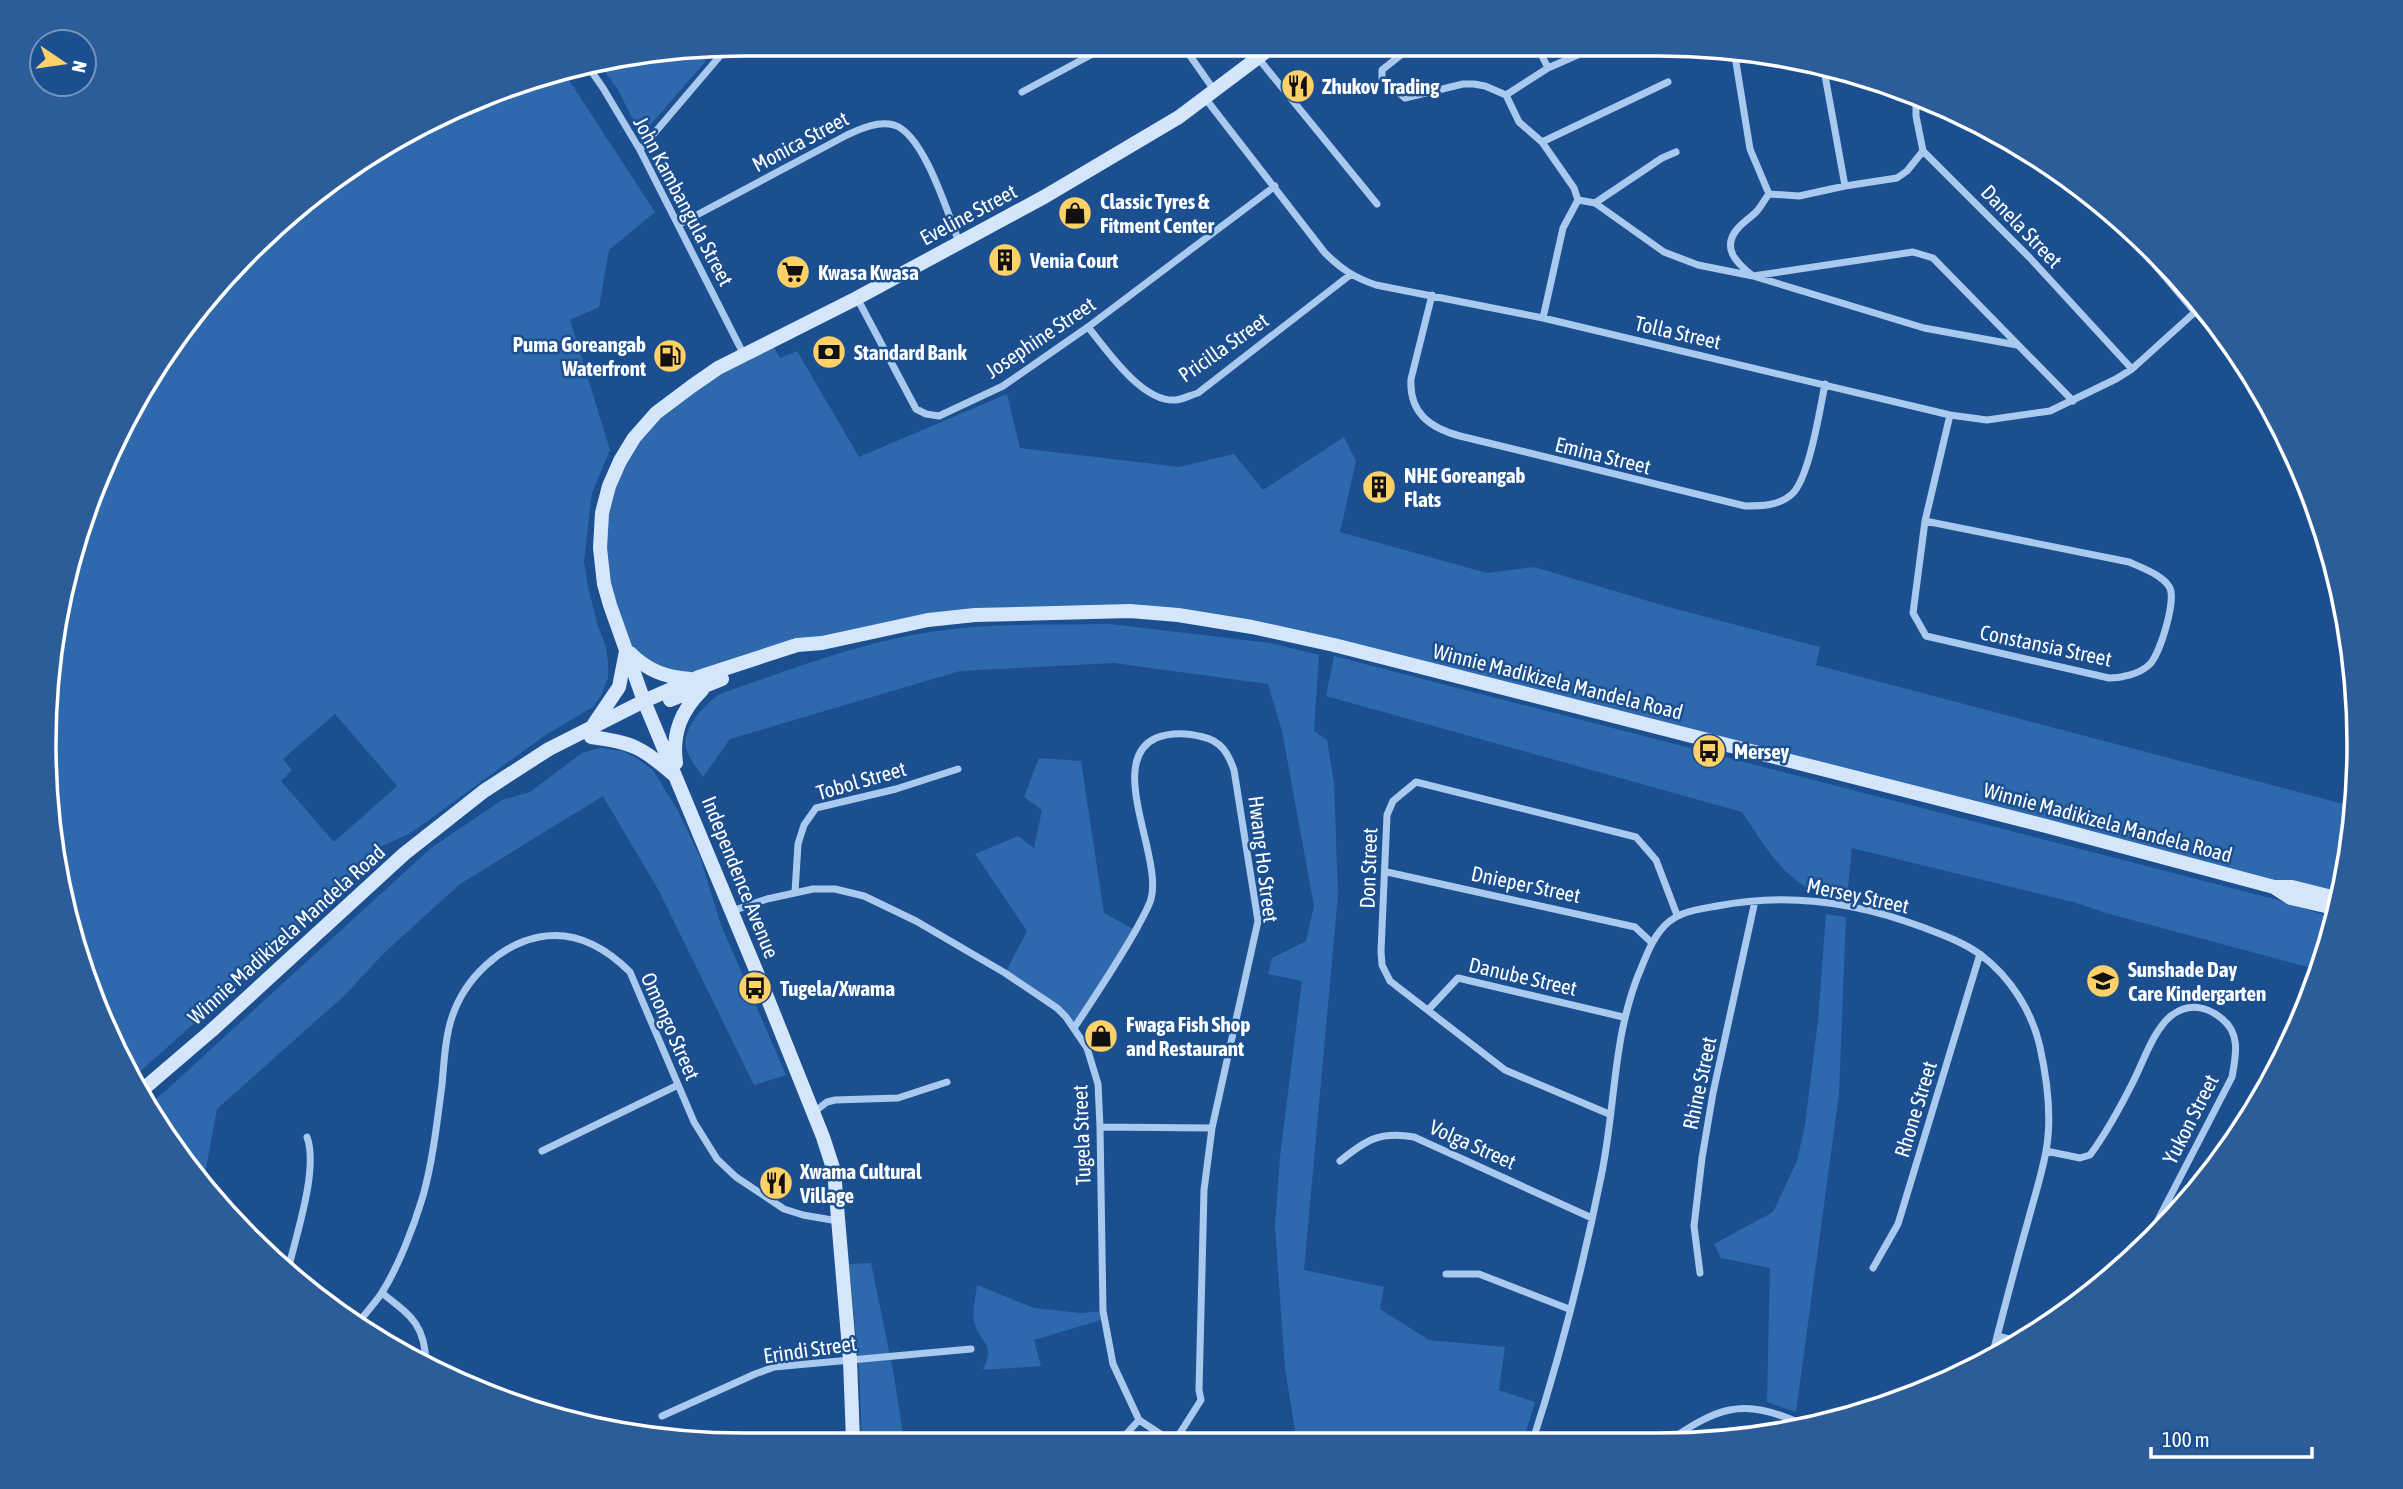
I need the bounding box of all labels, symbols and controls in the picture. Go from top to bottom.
north arrow [28,28,98,98]
text: N [68,59,92,75]
restaurant icon: Zhukov Trading [1279,67,1317,105]
place label: Zhukov Trading [1322,74,1440,98]
street label: Monica Street [748,106,852,176]
street label: John Kambangula Street [629,112,739,290]
street label: Eveline Street [916,179,1020,249]
street label: Danela Street [1977,180,2067,272]
place label: Classic Tyres & Fitment Center [1100,189,1215,237]
shop icon: Classic Tyres & Fitment Center [1056,194,1094,232]
building icon: Venia Court [986,241,1024,279]
place label: Venia Court [1029,248,1118,272]
supermarket icon: Kwasa Kwasa [774,253,812,291]
place label: Kwasa Kwasa [818,260,919,284]
street label: Josephine Street [981,291,1099,383]
street label: Pricilla Street [1174,307,1272,387]
street label: Tolla Street [1633,310,1723,354]
place label: Puma Goreangab Waterfront [513,332,646,380]
bank icon: Standard Bank [810,333,848,371]
fuel station icon: Puma Goreangab Waterfront [651,337,689,375]
place label: Standard Bank [854,340,967,364]
street label: Emina Street [1553,432,1653,478]
place label: NHE Goreangab Flats [1404,463,1525,511]
building icon: NHE Goreangab Flats [1360,468,1398,506]
street label: Constansia Street [1978,619,2114,671]
street label: Winnie Madikizela Mandela Road [1431,638,1685,724]
bus stop icon: Mersey [1690,732,1728,770]
place label: Mersey [1734,739,1790,763]
street label: Tobol Street [813,756,909,804]
street label: Winnie Madikizela Mandela Road [1981,777,2235,867]
street label: Independence Avenue [698,792,784,962]
street label: Hwang Ho Street [1244,794,1284,924]
street label: Don Street [1355,827,1381,909]
street label: Winnie Madikizela Mandela Road [183,839,389,1029]
street label: Dnieper Street [1469,861,1583,907]
street label: Mersey Street [1805,872,1911,918]
street label: Danube Street [1467,952,1579,1000]
place label: Sunshade Day Care Kindergarten [2128,957,2266,1005]
school or university icon: Sunshade Day Care Kindergarten [2084,962,2122,1000]
street label: Omongo Street [637,969,705,1083]
bus stop icon: Tugela/Xwama [736,969,774,1007]
place label: Tugela/Xwama [780,976,895,1000]
place label: Fwaga Fish Shop and Restaurant [1126,1012,1250,1060]
shop icon: Fwaga Fish Shop and Restaurant [1082,1017,1120,1055]
street label: Rhine Street [1677,1034,1721,1132]
street label: Rhone Street [1889,1058,1941,1160]
street label: Yukon Street [2157,1070,2223,1168]
street label: Tugela Street [1067,1084,1095,1186]
street label: Volga Street [1426,1114,1520,1174]
place label: Xwama Cultural Village [799,1159,922,1207]
restaurant icon: Xwama Cultural Village [757,1164,795,1202]
street label: Erindi Street [762,1331,858,1367]
scale bar [2151,1416,2312,1460]
text: 100 m [2162,1427,2210,1451]

